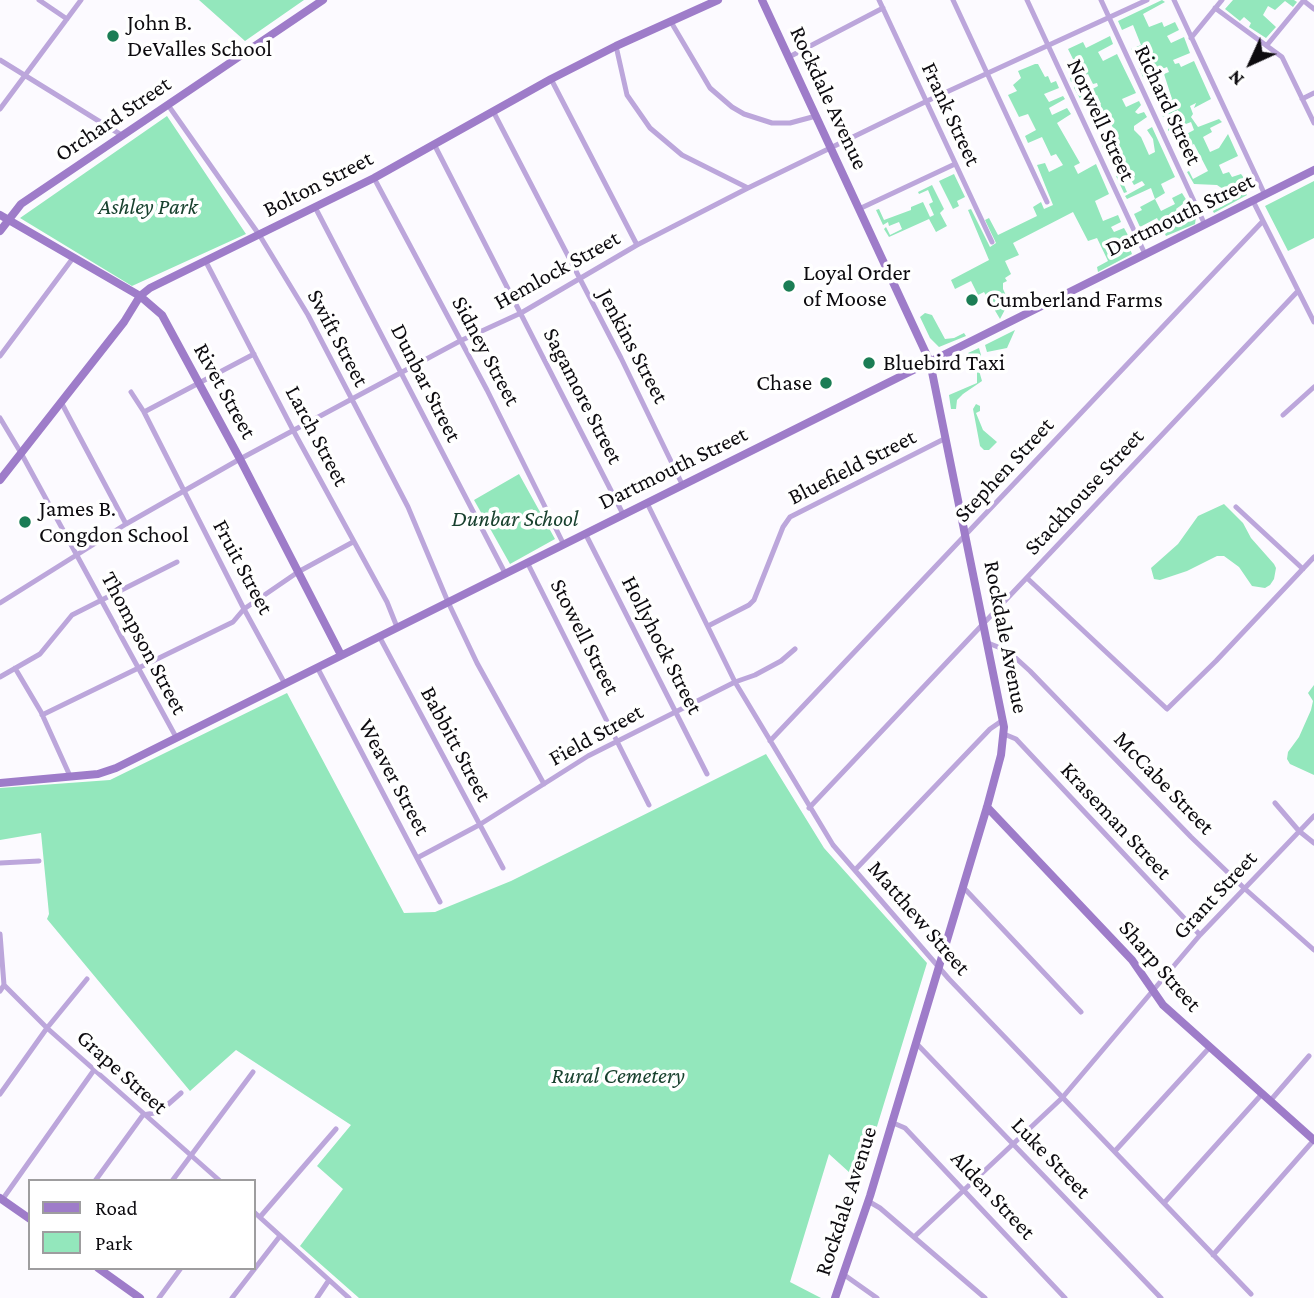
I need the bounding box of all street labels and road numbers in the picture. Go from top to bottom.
street label: Rockdale Avenue [784,22,874,174]
street label: Richard Street [1128,41,1208,169]
street label: Norwell Street [1061,54,1141,186]
street label: Frank Street [915,58,987,170]
street label: Orchard Street [50,70,176,168]
street label: Bolton Street [259,145,377,223]
street label: Dartmouth Street [1101,167,1259,263]
street label: Hemlock Street [489,224,625,316]
street label: Jenkins Street [591,284,675,408]
street label: Swift Street [301,285,375,391]
street label: Sidney Street [446,292,526,410]
street label: Dunbar Street [384,319,468,447]
street label: Sagamore Street [537,323,629,469]
street label: Rivet Street [187,338,263,444]
street label: Larch Street [279,381,355,491]
street label: Stephen Street [948,412,1060,528]
street label: Dartmouth Street [594,420,752,516]
street label: Bluefield Street [784,423,920,511]
street label: Stackhouse Street [1018,423,1150,561]
street label: Fruit Street [207,515,279,619]
street label: Rockdale Avenue [978,558,1034,716]
street label: Thompson Street [95,567,193,719]
street label: Hollyhock Street [615,571,709,719]
street label: Stowell Street [544,574,626,700]
street label: Babbitt Street [414,682,498,806]
street label: Field Street [544,698,648,772]
street label: Weaver Street [352,714,436,840]
street label: McCabe Street [1108,726,1220,840]
street label: Kraseman Street [1055,757,1177,885]
street label: Grant Street [1167,845,1263,945]
street label: Matthew Street [862,855,976,981]
street label: Sharp Street [1113,915,1207,1017]
street label: Grape Street [71,1024,173,1120]
street label: Luke Street [1005,1111,1097,1205]
street label: Rockdale Avenue [809,1123,883,1279]
street label: Alden Street [945,1145,1041,1245]

